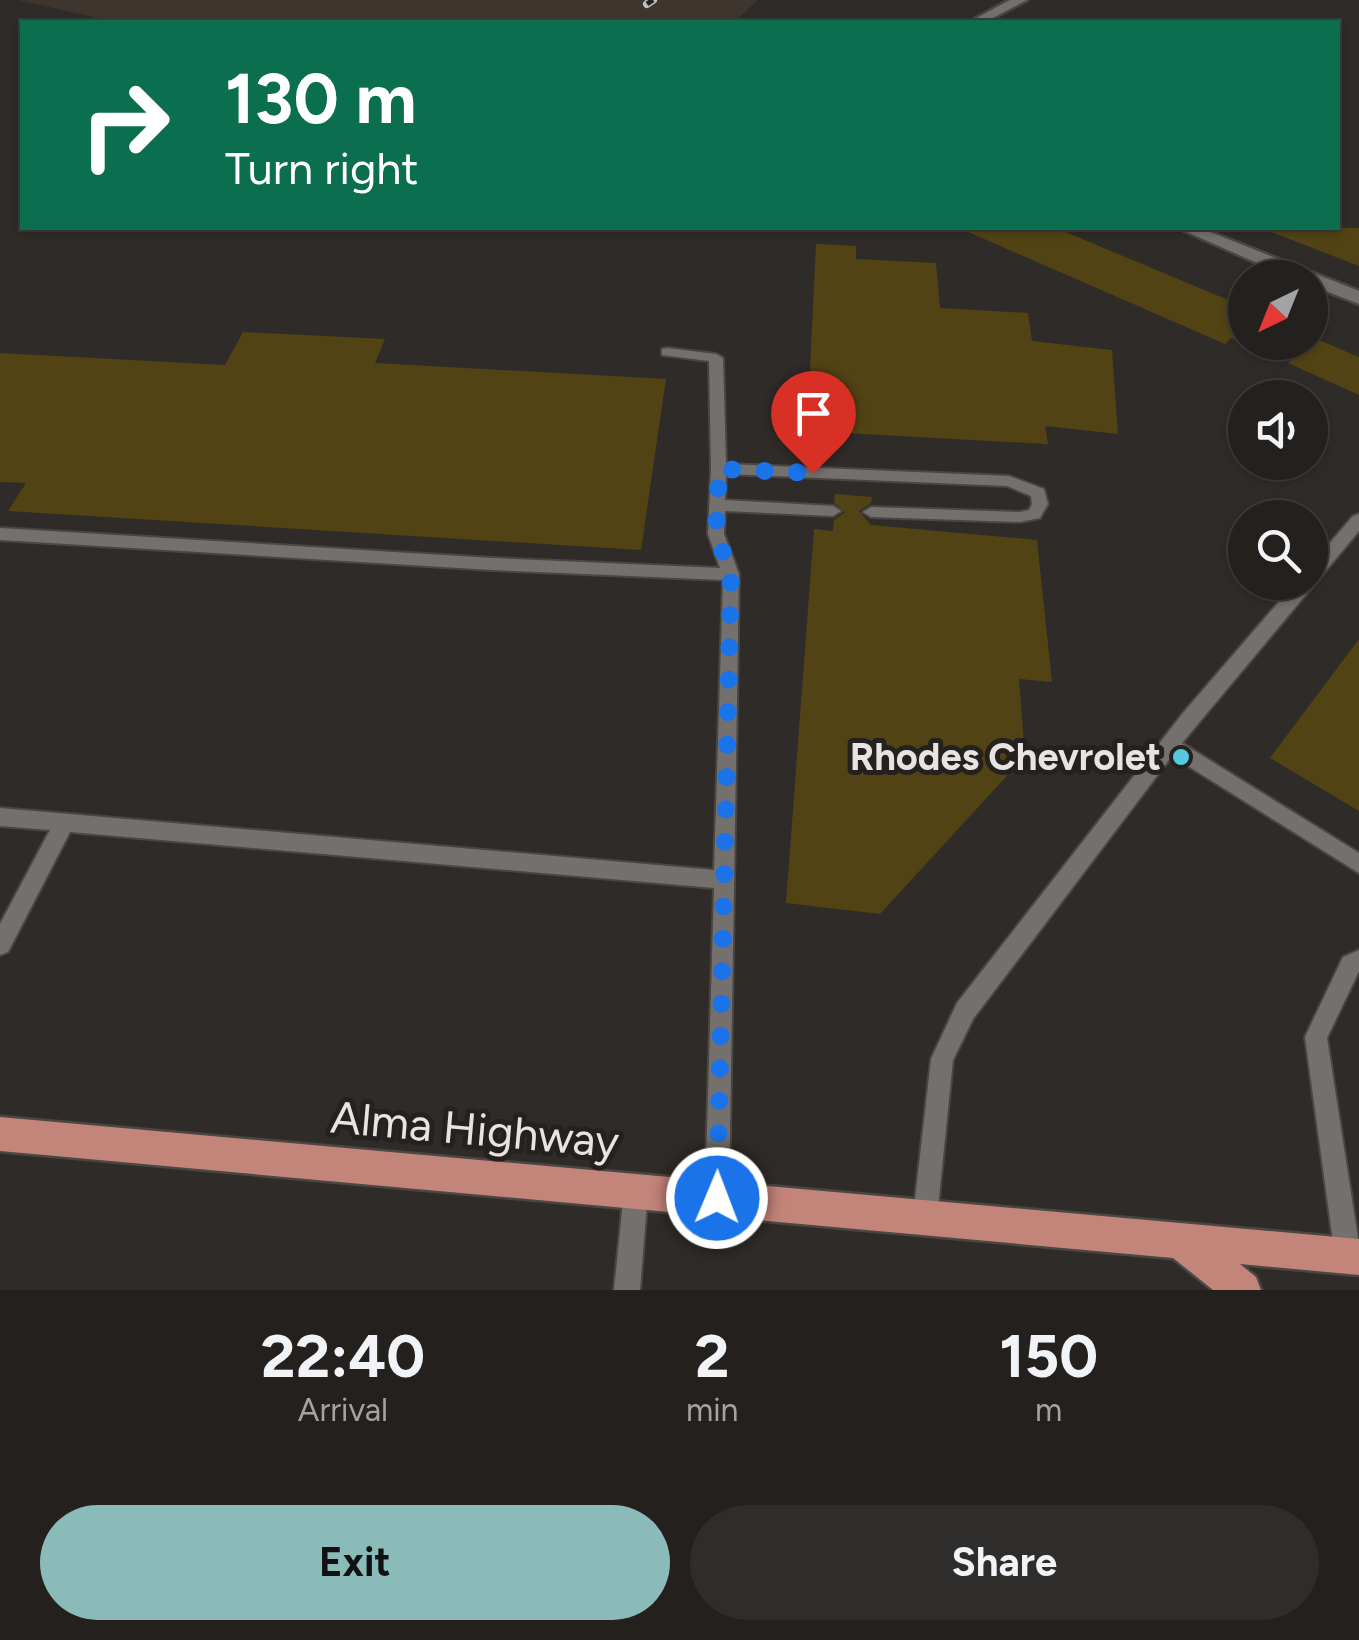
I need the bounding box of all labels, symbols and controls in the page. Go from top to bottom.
text: 130 m [225,56,417,141]
icon: right [60,60,190,190]
text: Turn right [225,141,418,195]
north arrow [1228,260,1328,360]
map controls [1228,260,1328,600]
pin [771,371,856,474]
button: sound [1228,380,1328,480]
icon: arrive [786,386,841,441]
button: search [1228,500,1328,600]
place label: Rhodes Chevrolet [850,734,1161,780]
marker: Rhodes Chevrolet [1170,746,1192,768]
street label: Alma Highway [329,1090,622,1169]
position arrow [665,1146,769,1250]
text: 22:40 [261,1320,425,1392]
text: 2 [695,1320,730,1392]
text: 150 [999,1320,1098,1392]
text: Arrival [298,1391,388,1429]
text: min [686,1391,738,1429]
text: m [1035,1391,1062,1429]
button: Exit [40,1505,670,1620]
button: Share [690,1505,1319,1620]

